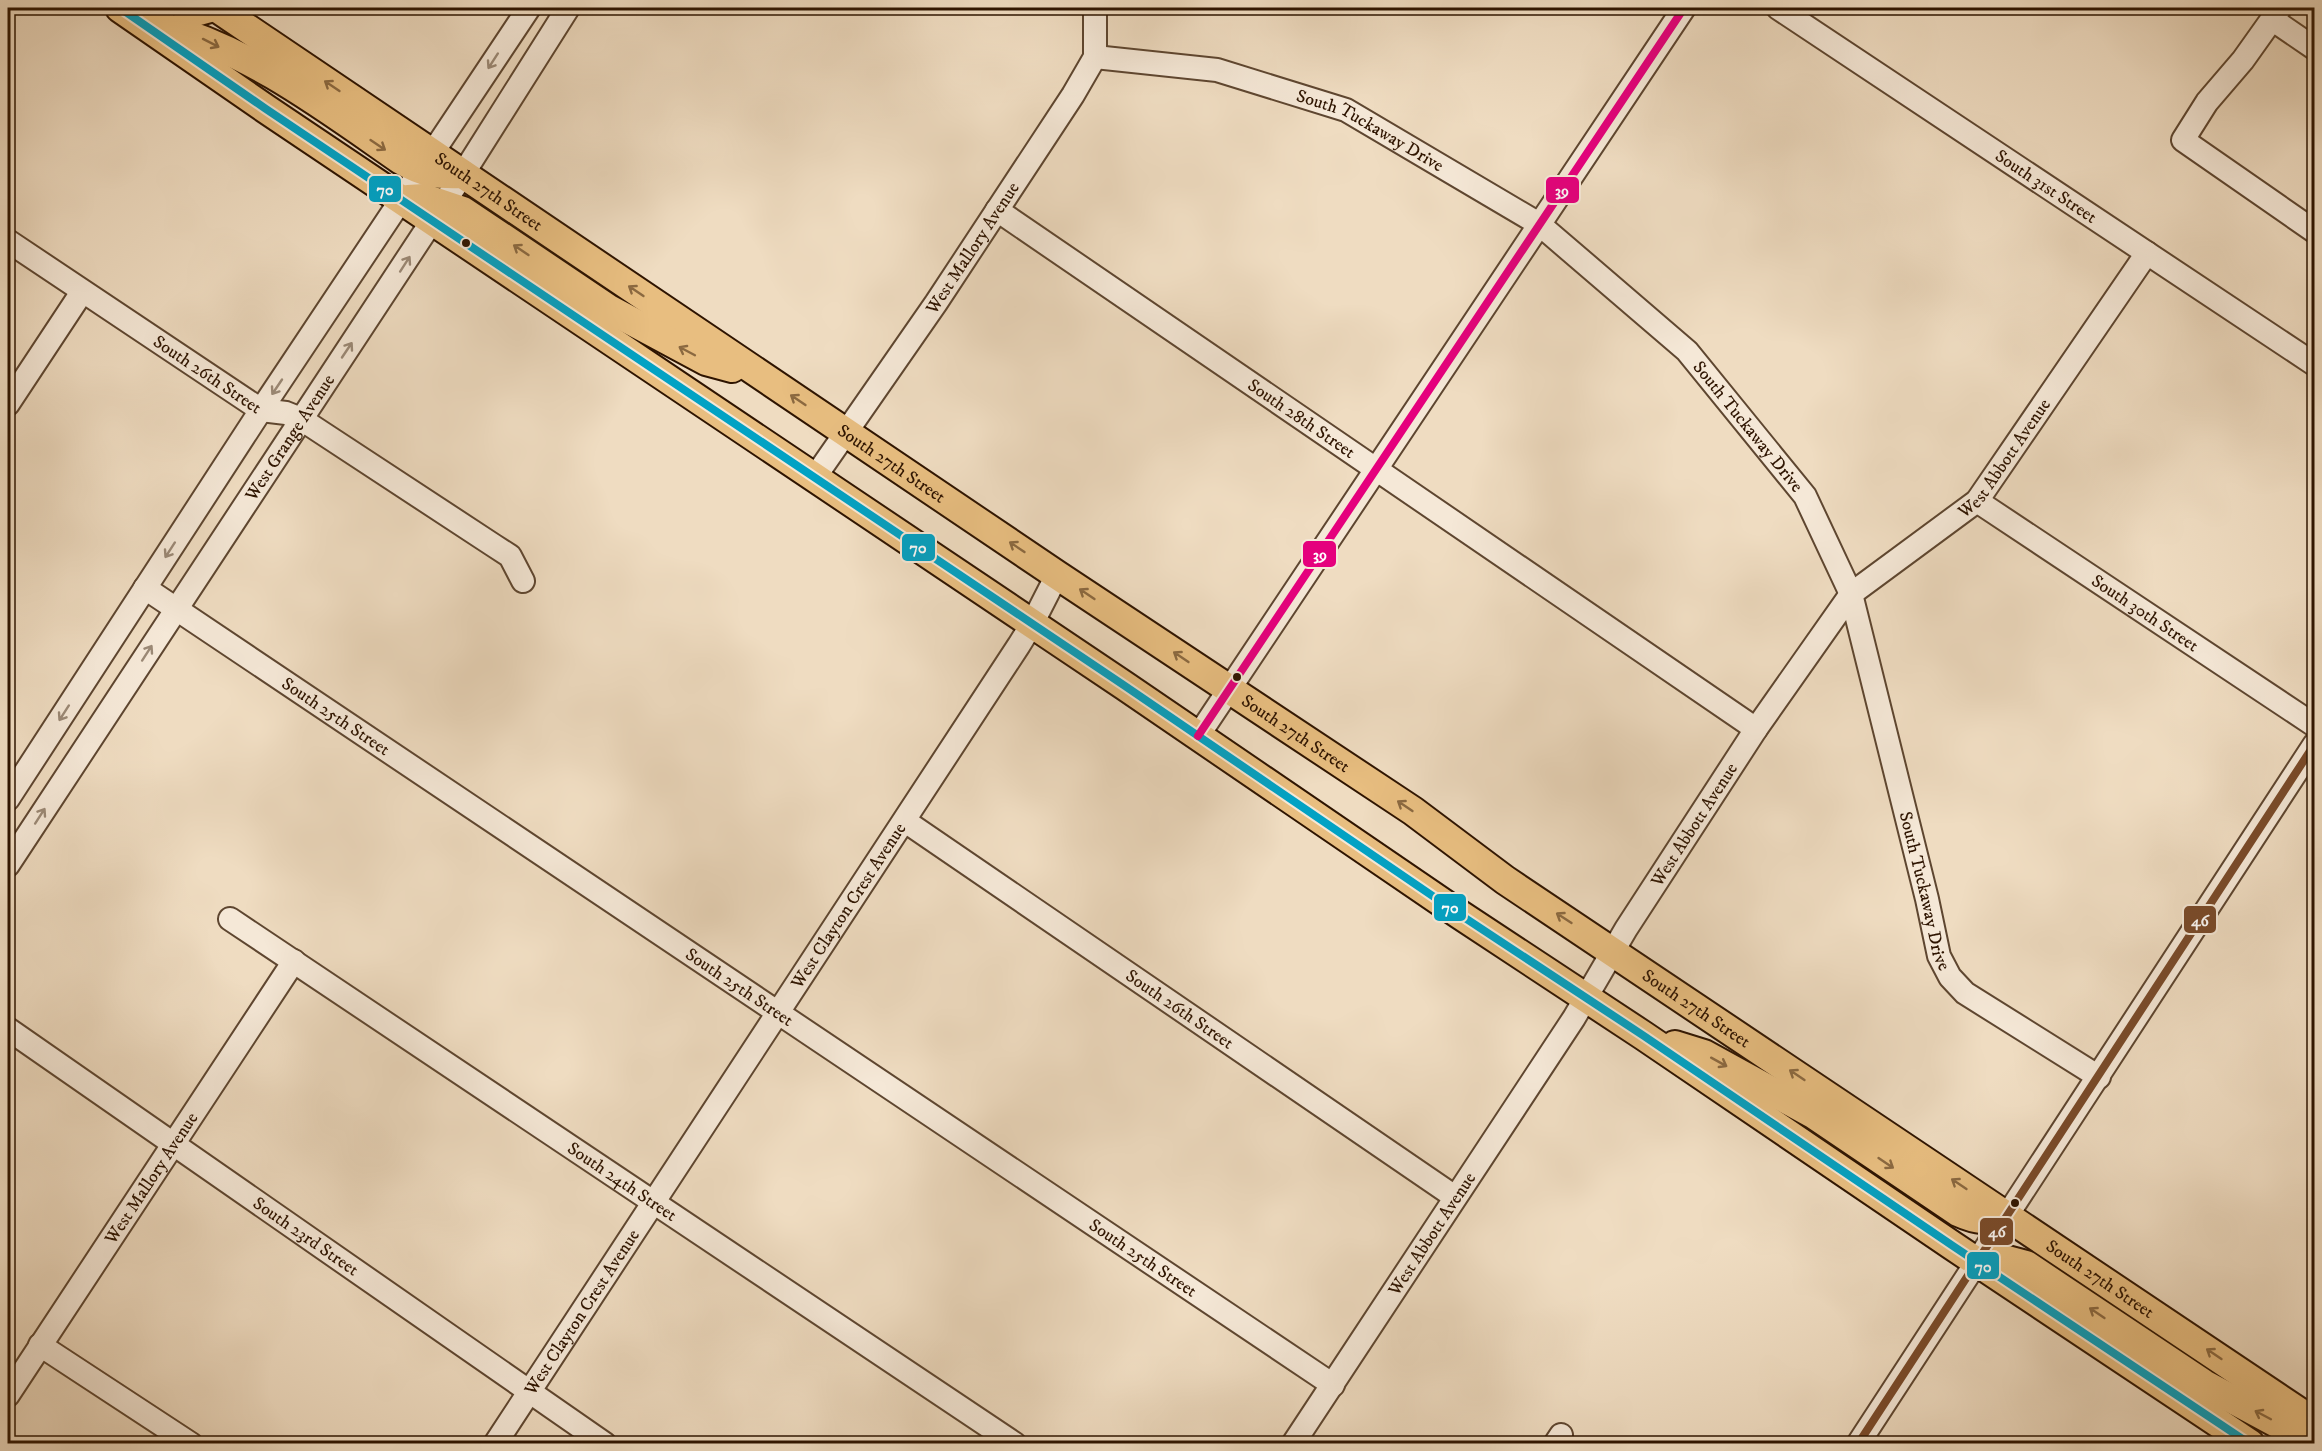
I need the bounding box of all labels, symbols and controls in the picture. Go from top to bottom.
one-way arrow [202,38,220,50]
one-way arrow [487,52,499,69]
one-way arrow [324,80,341,92]
street label: South Tuckaway Drive [1294,85,1447,177]
one-way arrow [369,138,386,151]
street label: South 31st Street [1991,145,2101,229]
street label: South 27th Street [430,148,547,237]
line badge: 70 [368,175,402,203]
line badge: 39 [1545,176,1580,204]
street label: West Mallory Avenue [921,178,1025,319]
text: 70 [376,180,394,200]
text: 39 [1555,181,1569,201]
unlabelled marker [460,237,472,249]
one-way arrow [513,243,530,255]
one-way arrow [398,255,411,272]
one-way arrow [628,285,645,297]
street label: South 26th Street [149,331,266,419]
one-way arrow [341,343,353,359]
one-way arrow [679,345,697,356]
street label: South Tuckaway Drive [1688,357,1807,497]
street label: West Grange Avenue [240,370,340,506]
street label: South 28th Street [1243,375,1359,464]
one-way arrow [271,378,283,394]
one-way arrow [790,394,806,406]
street label: West Abbott Avenue [1953,395,2056,524]
street label: South 27th Street [833,420,950,509]
line badge: 70 [901,533,936,562]
text: 70 [909,538,927,558]
line badge: 39 [1302,540,1337,568]
one-way arrow [164,541,176,558]
one-way arrow [1008,541,1025,554]
text: 39 [1313,545,1327,565]
street label: South 30th Street [2087,570,2203,657]
one-way arrow [1078,588,1095,601]
one-way arrow [141,646,153,662]
one-way arrow [1173,651,1189,663]
unlabelled marker [1231,671,1243,683]
street label: South 25th Street [277,673,394,761]
street label: South 27th Street [1237,690,1354,778]
one-way arrow [58,704,70,721]
street label: West Abbott Avenue [1646,759,1743,892]
one-way arrow [1397,800,1414,812]
one-way arrow [34,808,46,825]
street label: South Tuckaway Drive [1894,809,1955,975]
street label: West Clayton Crest Avenue [786,819,911,994]
line badge: 70 [1433,893,1467,922]
text: 70 [1441,898,1459,918]
line badge: 46 [2183,905,2217,934]
text: 46 [2190,911,2210,931]
one-way arrow [1556,912,1573,925]
street label: South 25th Street [681,944,797,1032]
street label: South 26th Street [1121,965,1238,1054]
street label: South 27th Street [1638,965,1754,1053]
one-way arrow [1710,1056,1727,1068]
one-way arrow [1790,1069,1806,1081]
street label: West Mallory Avenue [100,1108,203,1249]
street label: South 24th Street [563,1138,681,1227]
one-way arrow [1877,1157,1894,1169]
street label: West Abbott Avenue [1383,1168,1481,1301]
one-way arrow [1951,1177,1968,1189]
street label: South 23rd Street [248,1193,363,1281]
unlabelled marker [2009,1197,2021,1209]
street label: South 25th Street [1084,1214,1201,1303]
line badge: 46 [1979,1217,2014,1246]
text: 46 [1987,1222,2007,1242]
street label: West Clayton Crest Avenue [520,1225,645,1400]
street label: South 27th Street [2041,1235,2158,1324]
line badge: 70 [1966,1251,2000,1280]
text: 70 [1974,1257,1992,1277]
one-way arrow [2089,1306,2106,1319]
one-way arrow [2206,1348,2222,1360]
one-way arrow [2255,1409,2272,1421]

